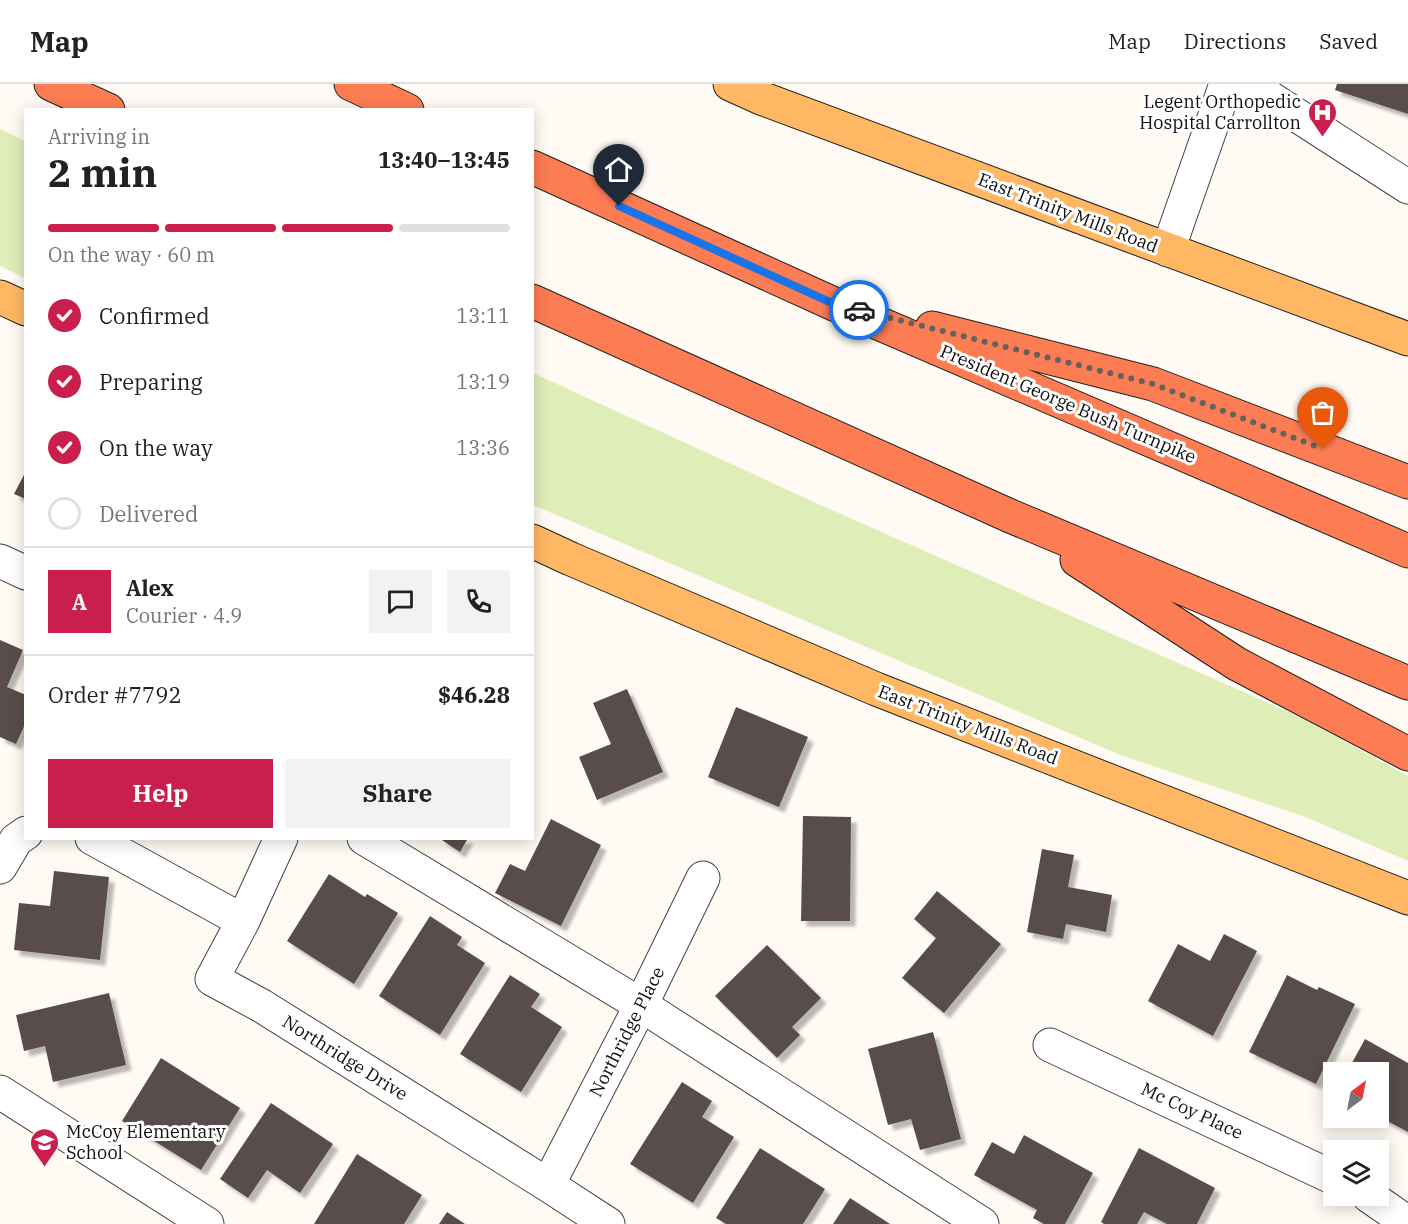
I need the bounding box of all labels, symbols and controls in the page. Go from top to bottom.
text: Map [30,23,89,60]
text: Map [1108,27,1151,55]
text: Directions [1184,27,1286,55]
text: Saved [1319,27,1378,55]
place label: Legent Orthopedic Hospital Carrollton [1139,90,1301,134]
hospital icon: Legent Orthopedic Hospital Carrollton [1306,96,1338,138]
text: Arriving in [48,123,150,150]
pin [593,144,644,206]
text: 13:40–13:45 [378,145,510,174]
text: 2 min [48,147,157,198]
icon: home [602,153,635,186]
street label: East Trinity Mills Road [975,168,1162,258]
text: On the way · 60 m [48,241,215,268]
courier [829,280,889,340]
icon: car [843,294,876,327]
icon: check [48,299,81,332]
text: Confirmed [99,301,210,330]
text: 13:11 [456,302,510,329]
street label: President George Bush Turnpike [937,339,1200,468]
icon: check [48,365,81,398]
text: Preparing [99,367,203,396]
text: 13:19 [456,368,510,395]
pin [1297,387,1348,449]
icon: bag [1306,396,1339,429]
icon: check [48,431,81,464]
text: On the way [99,433,213,462]
text: 13:36 [456,434,510,461]
text: Delivered [99,499,198,528]
button: chat [369,570,432,633]
button: phone [447,570,510,633]
text: Alex [126,573,174,602]
text: A [72,587,87,616]
text: Courier · 4.9 [126,602,242,629]
text: Order #7792 [48,680,182,709]
text: $46.28 [438,680,510,709]
street label: East Trinity Mills Road [875,680,1062,770]
button: Help [48,759,273,828]
button: Share [285,759,510,828]
street label: Northridge Place [584,963,669,1101]
street label: Northridge Drive [278,1010,412,1105]
north arrow [1323,1062,1389,1128]
map controls [1323,1062,1389,1206]
street label: Mc Coy Place [1138,1077,1247,1144]
place label: McCoy Elementary School [66,1120,226,1164]
school or university icon: McCoy Elementary School [29,1126,61,1168]
button: layers [1323,1140,1389,1206]

